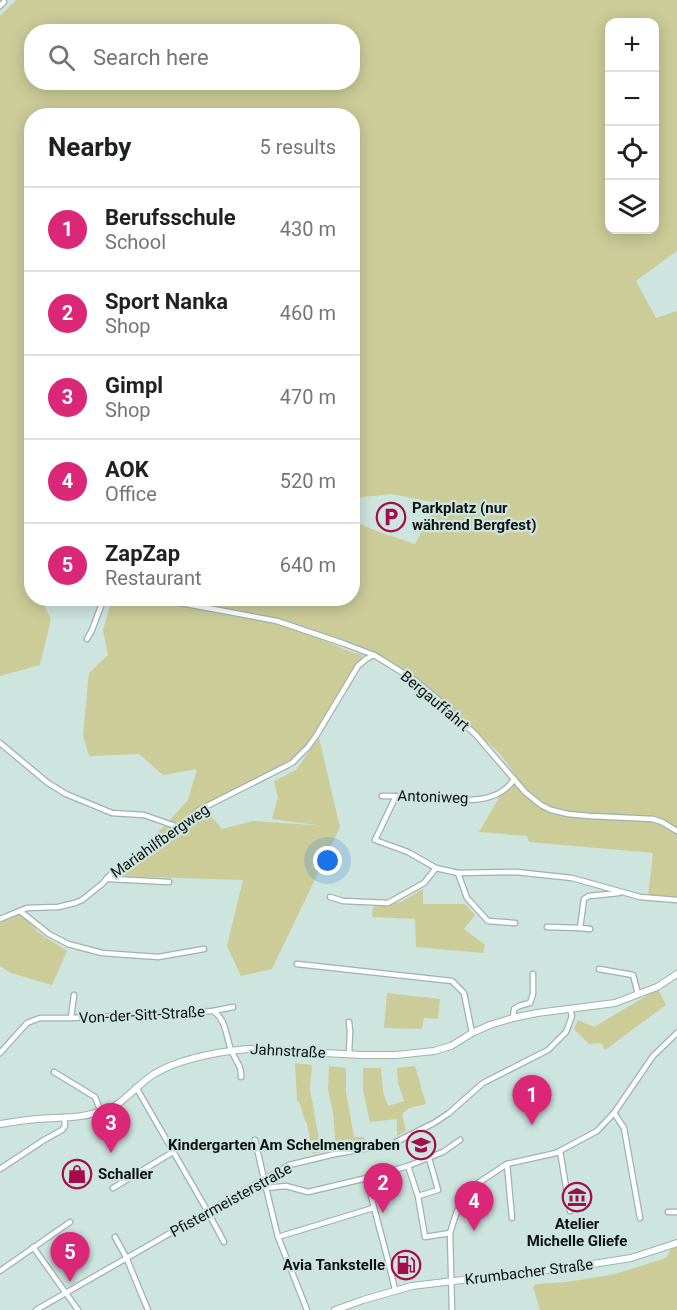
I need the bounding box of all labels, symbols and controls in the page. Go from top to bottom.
map controls [605,18,659,234]
button: + [605,18,659,72]
search box [24,24,360,90]
icon: search [45,41,78,74]
text: Search here [93,45,209,70]
button: − [605,72,659,126]
button: locate [605,126,659,180]
text: Nearby [48,132,131,162]
text: 5 results [260,135,336,159]
button: layers [605,180,659,234]
text: Berufsschule [105,205,236,230]
text: 1 [62,217,73,241]
text: 430 m [280,217,336,241]
text: School [105,230,166,254]
text: Sport Nanka [105,289,228,314]
text: 2 [62,301,73,325]
text: 460 m [280,301,336,325]
text: Shop [105,314,151,338]
text: Gimpl [105,373,163,398]
text: 3 [62,385,73,409]
text: 470 m [280,385,336,409]
text: Shop [105,398,151,422]
text: AOK [105,457,149,482]
text: 4 [62,469,73,493]
text: 520 m [280,469,336,493]
text: Office [105,482,157,506]
place label: Parkplatz (nur während Bergfest) [412,499,536,534]
parking icon: Parkplatz (nur während Bergfest) [375,501,407,533]
text: ZapZap [105,541,180,566]
text: 5 [62,553,73,577]
text: 640 m [280,553,336,577]
text: Restaurant [105,566,202,590]
street label: Bergauffahrt [397,667,473,735]
street label: Antoniweg [397,787,469,807]
street label: Mariahilfbergweg [107,800,213,882]
your location [313,846,342,875]
street label: Von-der-Sitt-Straße [79,1003,205,1027]
street label: Jahnstraße [250,1040,326,1062]
pin: 1 [512,1076,552,1125]
pin: 3 [92,1104,130,1153]
school or university icon: Kindergarten Am Schelmengraben [405,1129,437,1161]
place label: Kindergarten Am Schelmengraben [168,1136,400,1154]
shop icon: Schaller [61,1158,93,1190]
street label: Pfistermeisterstraße [167,1159,295,1241]
pin: 2 [364,1164,403,1213]
place label: Schaller [98,1165,154,1183]
museum icon: Atelier Michelle Gliefe [561,1181,593,1213]
pin: 4 [454,1182,494,1231]
place label: Atelier Michelle Gliefe [527,1215,627,1250]
pin: 5 [50,1232,90,1282]
fuel station icon: Avia Tankstelle [390,1249,422,1281]
street label: Krumbacher Straße [464,1255,594,1289]
place label: Avia Tankstelle [283,1256,385,1274]

